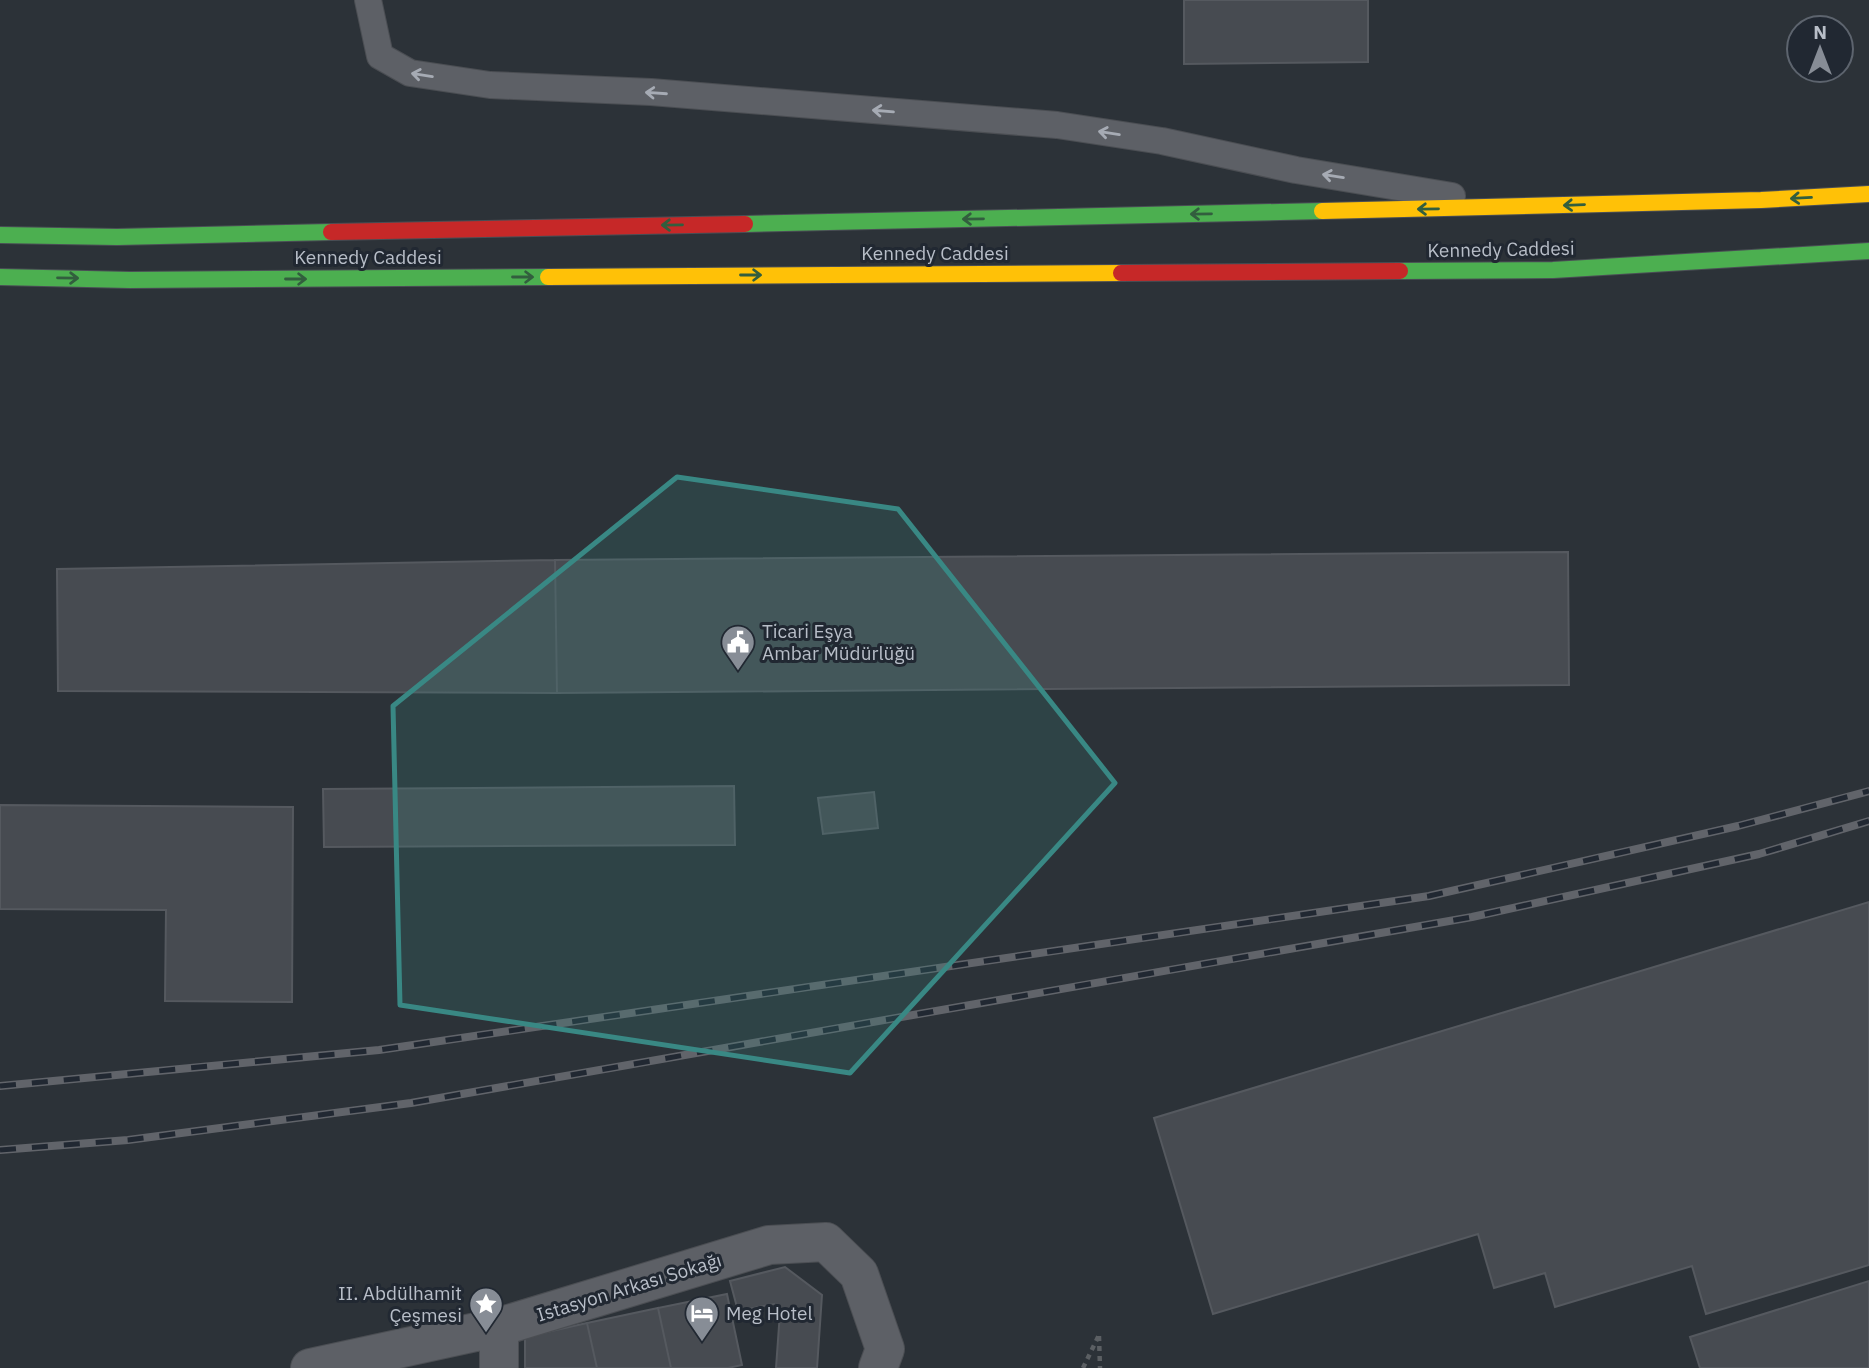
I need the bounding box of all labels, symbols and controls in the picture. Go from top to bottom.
north arrow [1785,14,1855,84]
text: N [1813,20,1827,44]
one-way arrow [411,68,434,81]
one-way arrow [645,86,668,99]
one-way arrow [872,104,895,117]
one-way arrow [1098,126,1121,139]
one-way arrow [1322,169,1344,182]
one-way arrow [1790,191,1813,204]
one-way arrow [1562,199,1585,212]
one-way arrow [1417,202,1440,216]
one-way arrow [1189,207,1212,221]
one-way arrow [962,212,985,225]
one-way arrow [661,218,684,232]
street label: Kennedy Caddesi [1427,236,1575,262]
street label: Kennedy Caddesi [861,241,1009,265]
street label: Kennedy Caddesi [294,245,442,269]
one-way arrow [739,269,762,282]
one-way arrow [511,270,534,284]
one-way arrow [56,272,79,285]
one-way arrow [284,272,307,285]
place label: Ticari Eşya Ambar Müdürlüğü [762,619,915,665]
public building icon: Ticari Eşya Ambar Müdürlüğü [719,623,757,672]
street label: Istasyon Arkası Sokağı [534,1247,724,1327]
place label: II. Abdülhamit Çeşmesi [338,1281,462,1327]
place icon: II. Abdülhamit Çeşmesi [467,1285,505,1334]
hotel icon: Meg Hotel [683,1294,721,1343]
place label: Meg Hotel [726,1301,813,1325]

